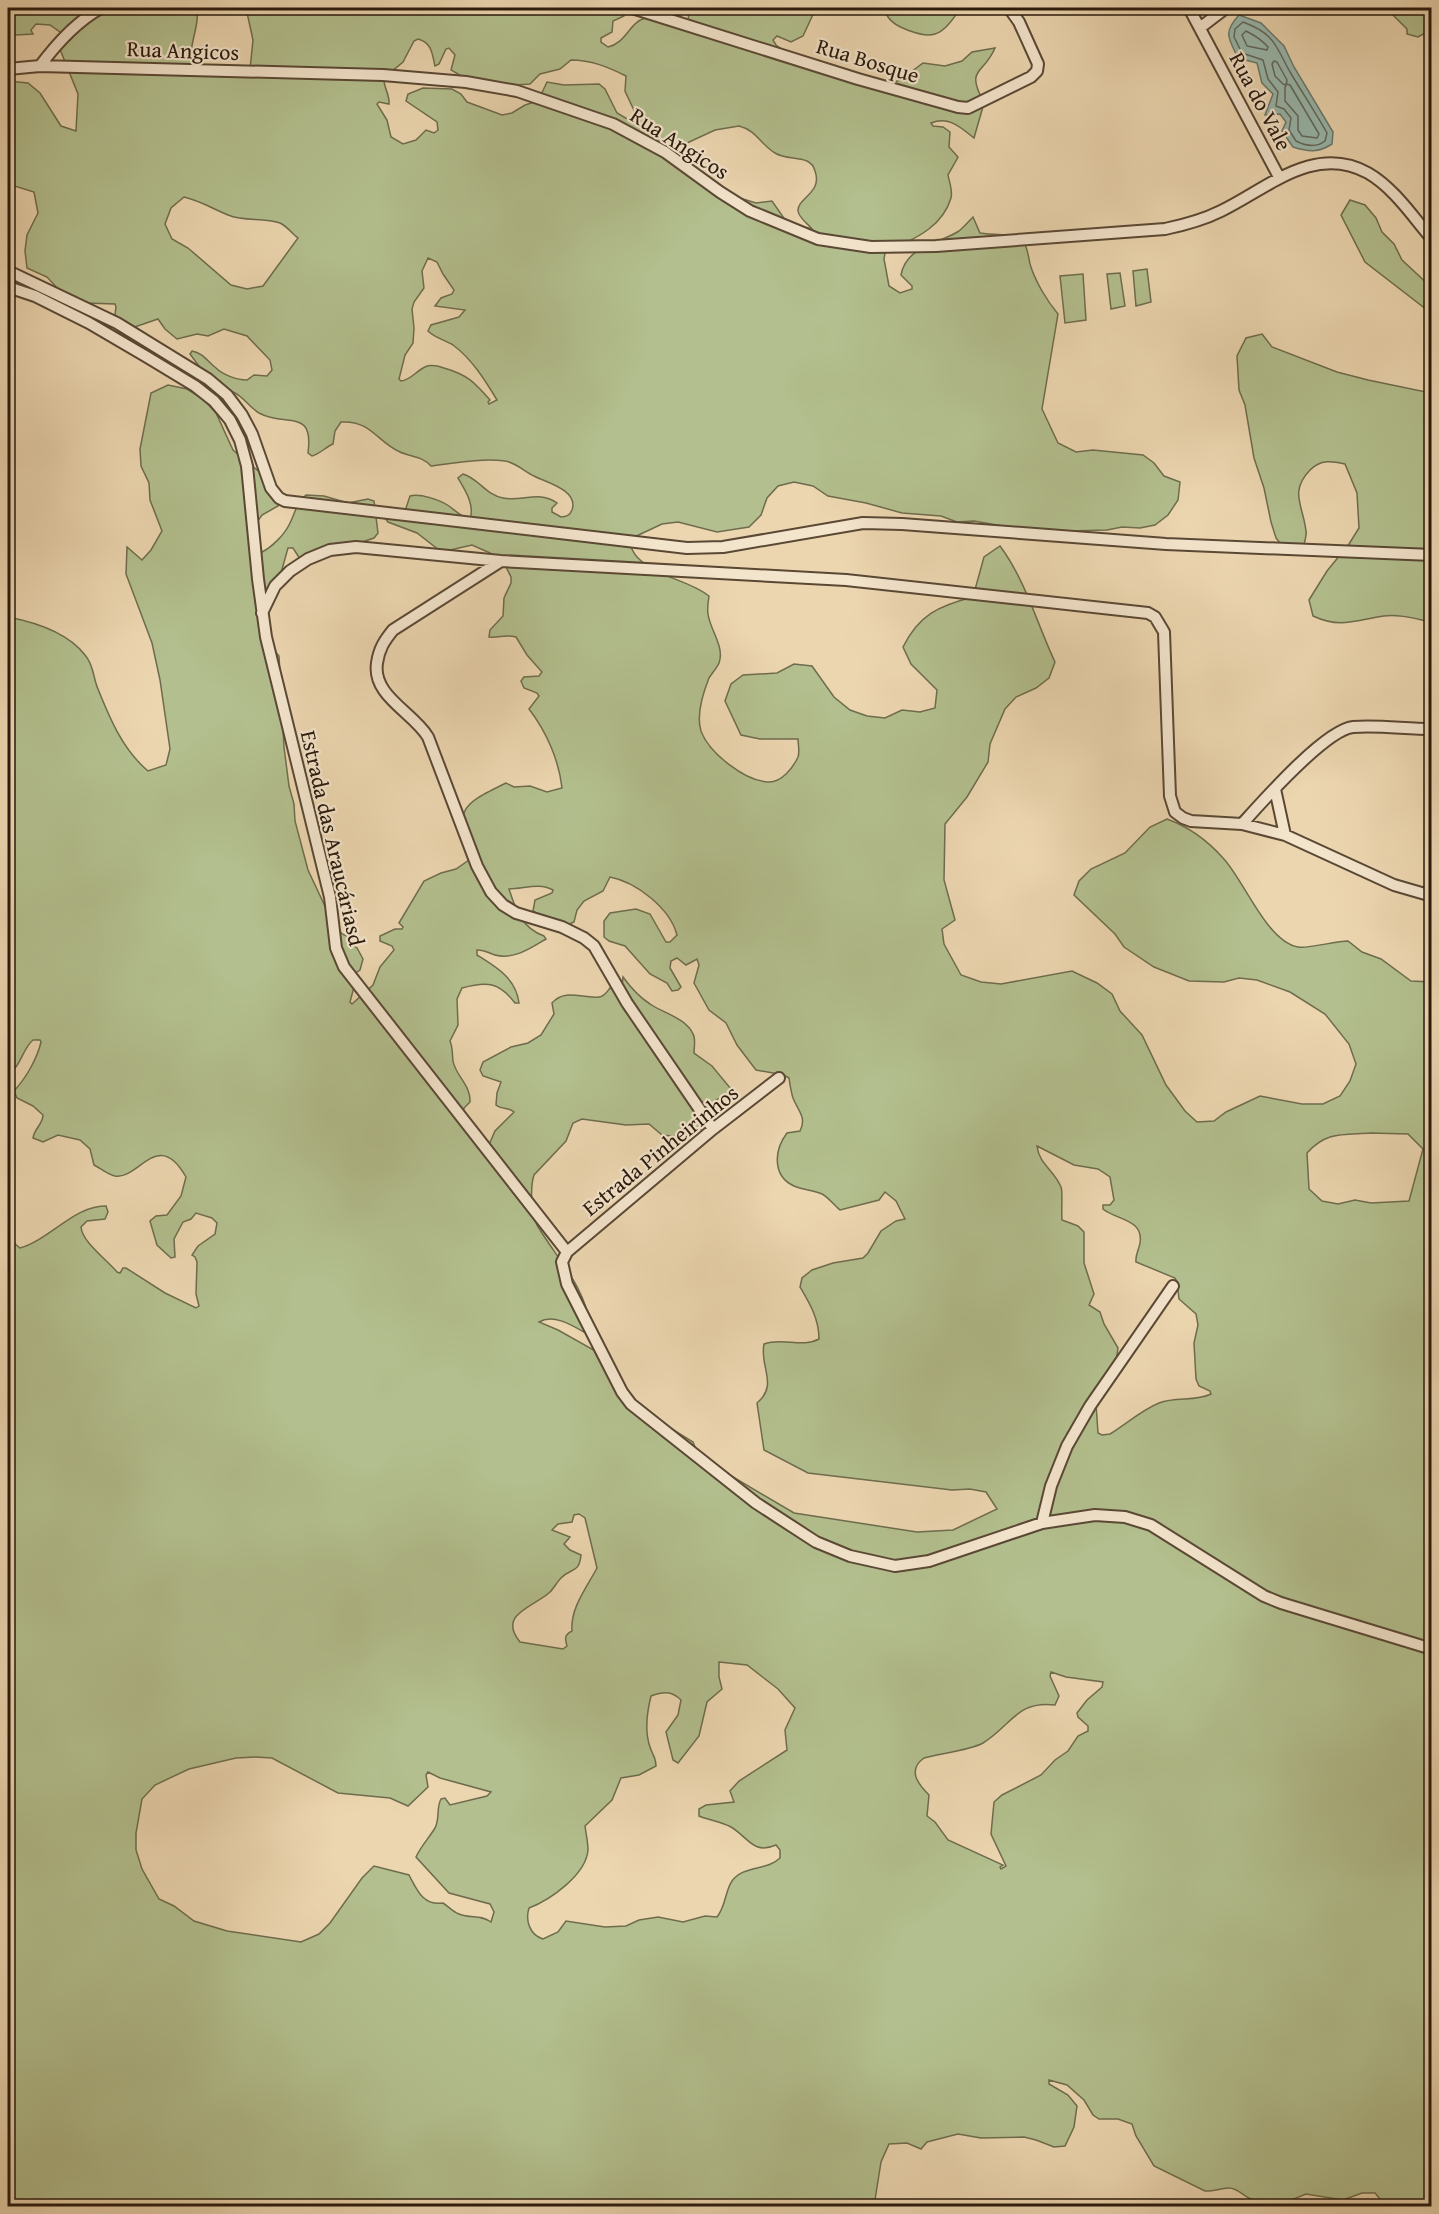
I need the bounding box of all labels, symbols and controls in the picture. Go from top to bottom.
street label: Rua Bosque [813,29,923,91]
street label: Rua Angicos [126,32,240,68]
street label: Rua do Vale [1222,46,1300,156]
street label: Rua Angicos [624,99,736,187]
street label: Estrada das Araucáriasd [293,727,373,949]
street label: Estrada Pinheirinhos [575,1077,745,1223]

